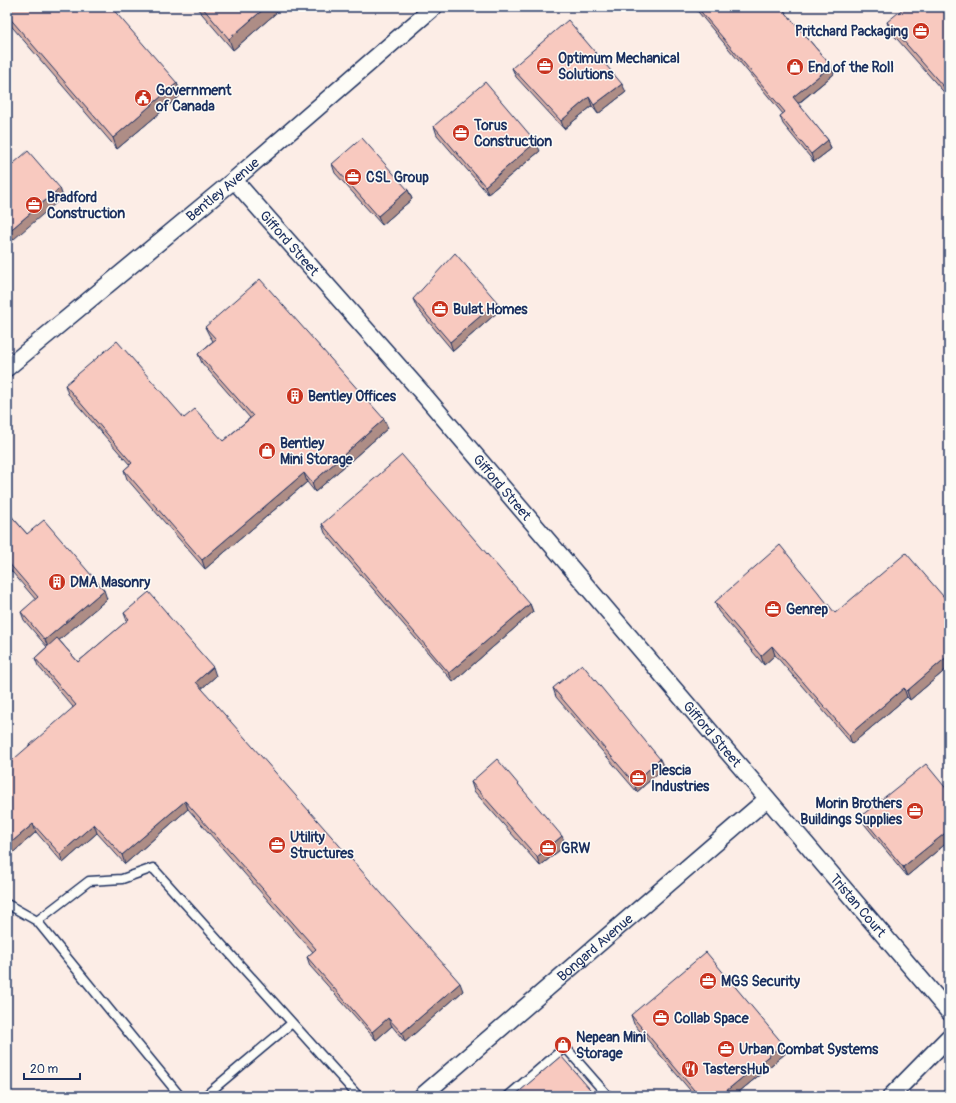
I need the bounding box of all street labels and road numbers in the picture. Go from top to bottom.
street label: Bentley Avenue [182,154,263,225]
street label: Gifford Street [256,207,323,279]
street label: Gifford Street [470,451,535,524]
street label: Gifford Street [680,698,745,771]
street label: Tristan Court [827,870,890,941]
street label: Bongard Avenue [553,910,636,985]

